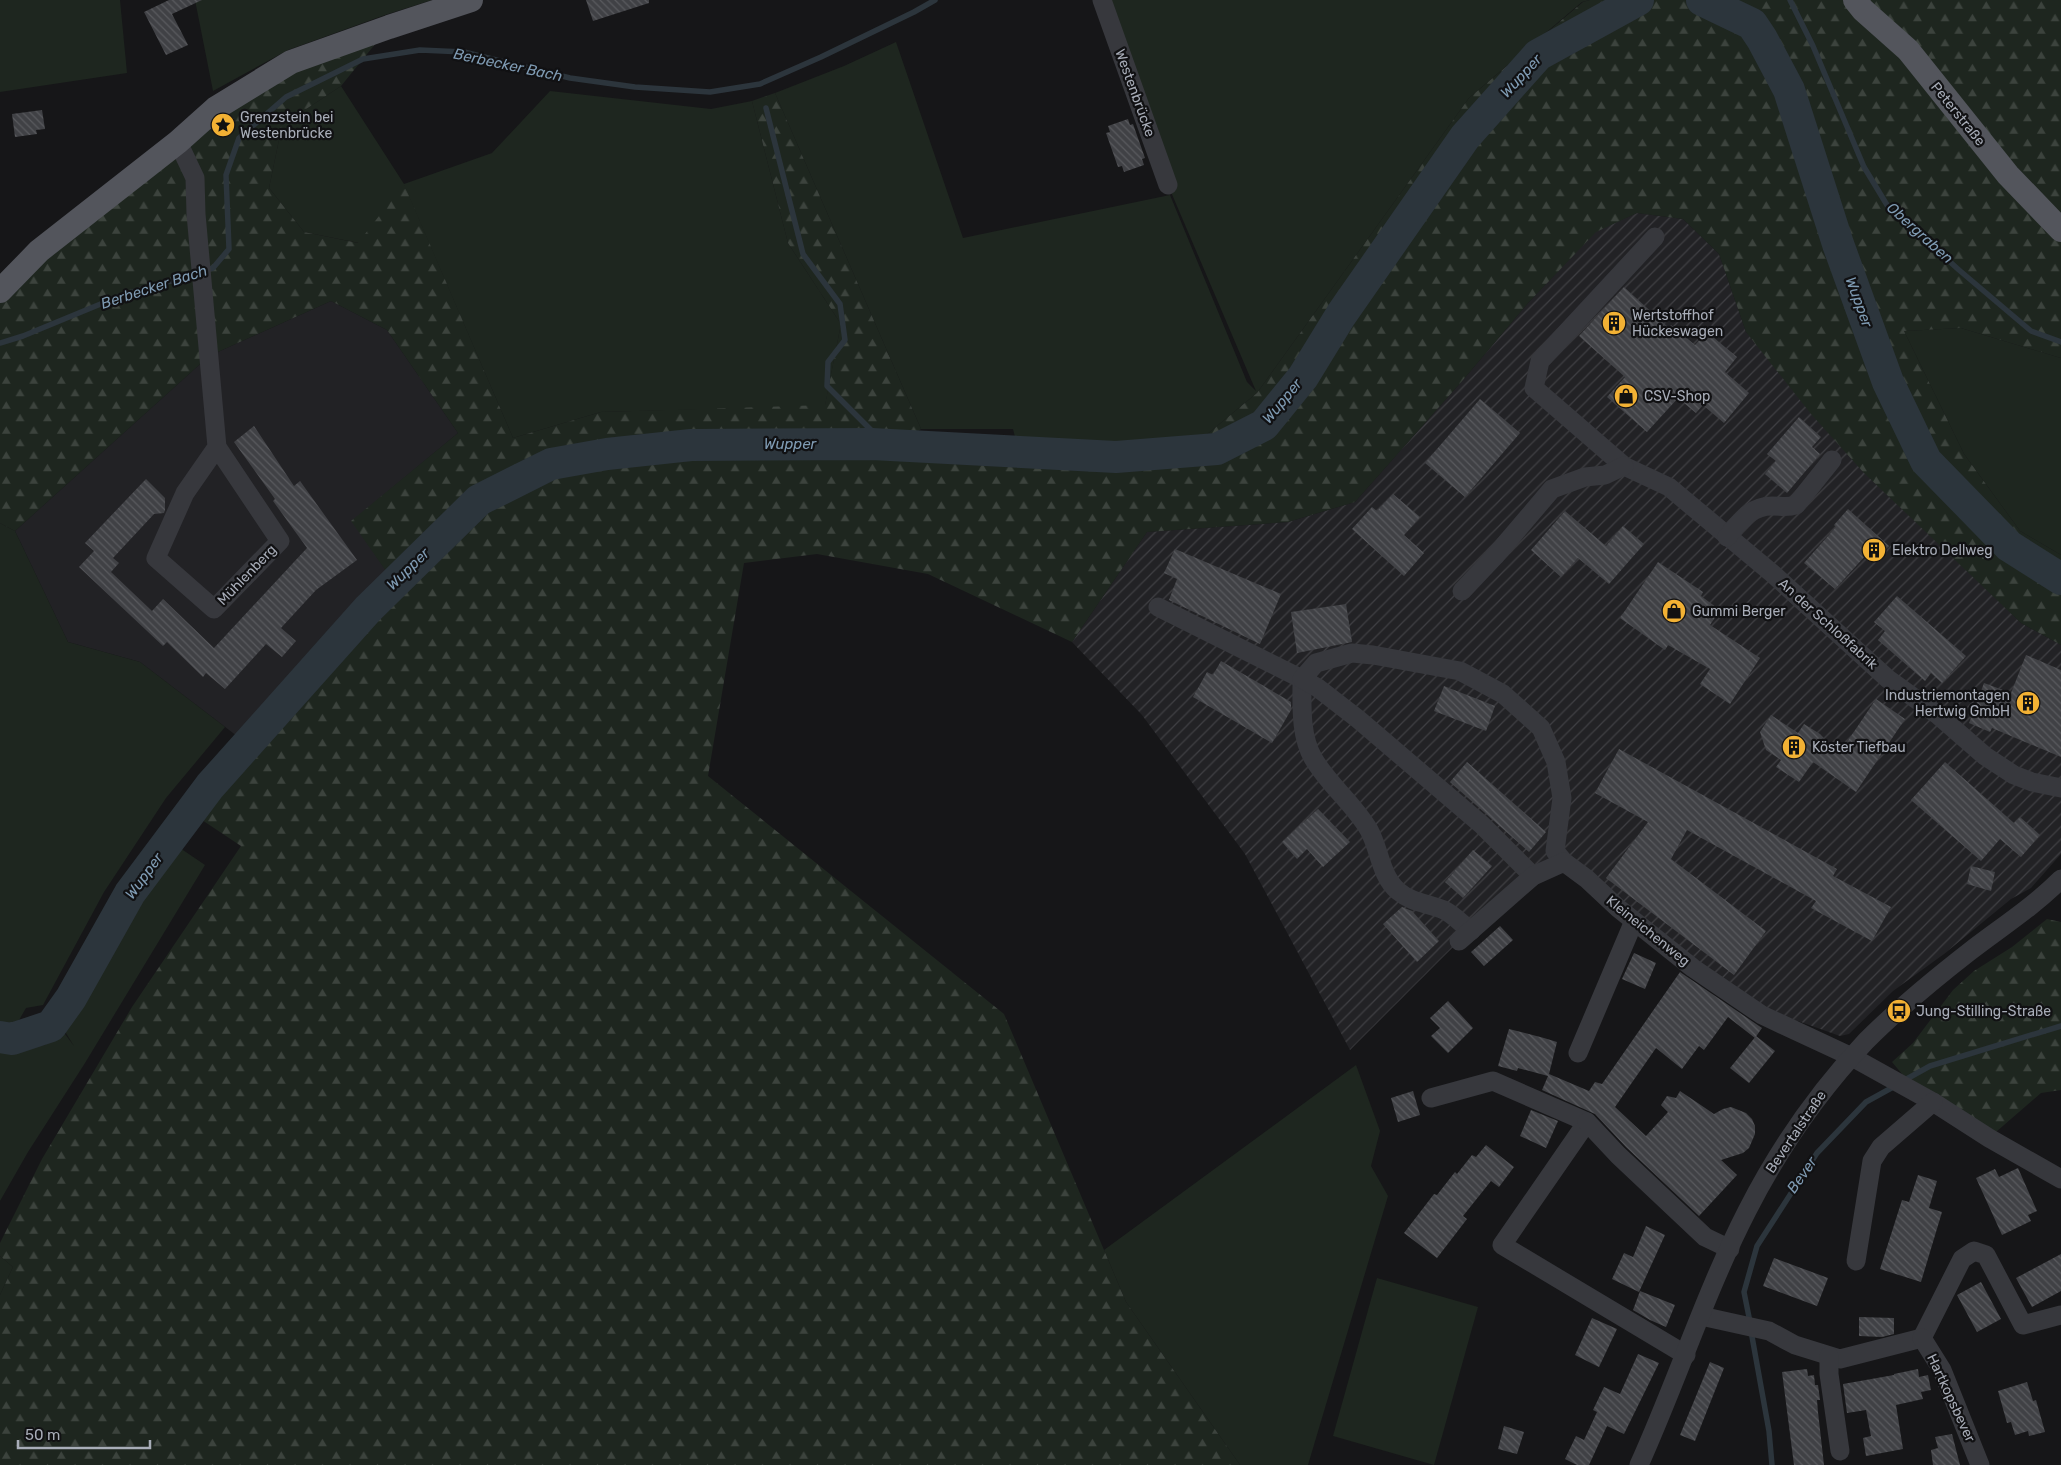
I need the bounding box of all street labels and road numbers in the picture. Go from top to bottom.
street label: Westenbrücke [1111,47,1159,139]
street label: Peterstraße [1927,79,1989,149]
street label: Mühlenberg [214,541,280,609]
street label: An der Schloßfabrik [1775,575,1882,674]
street label: Kleineichenweg [1603,892,1693,970]
street label: Bevertalstraße [1762,1088,1830,1176]
street label: Hartkopsbever [1923,1351,1979,1445]

